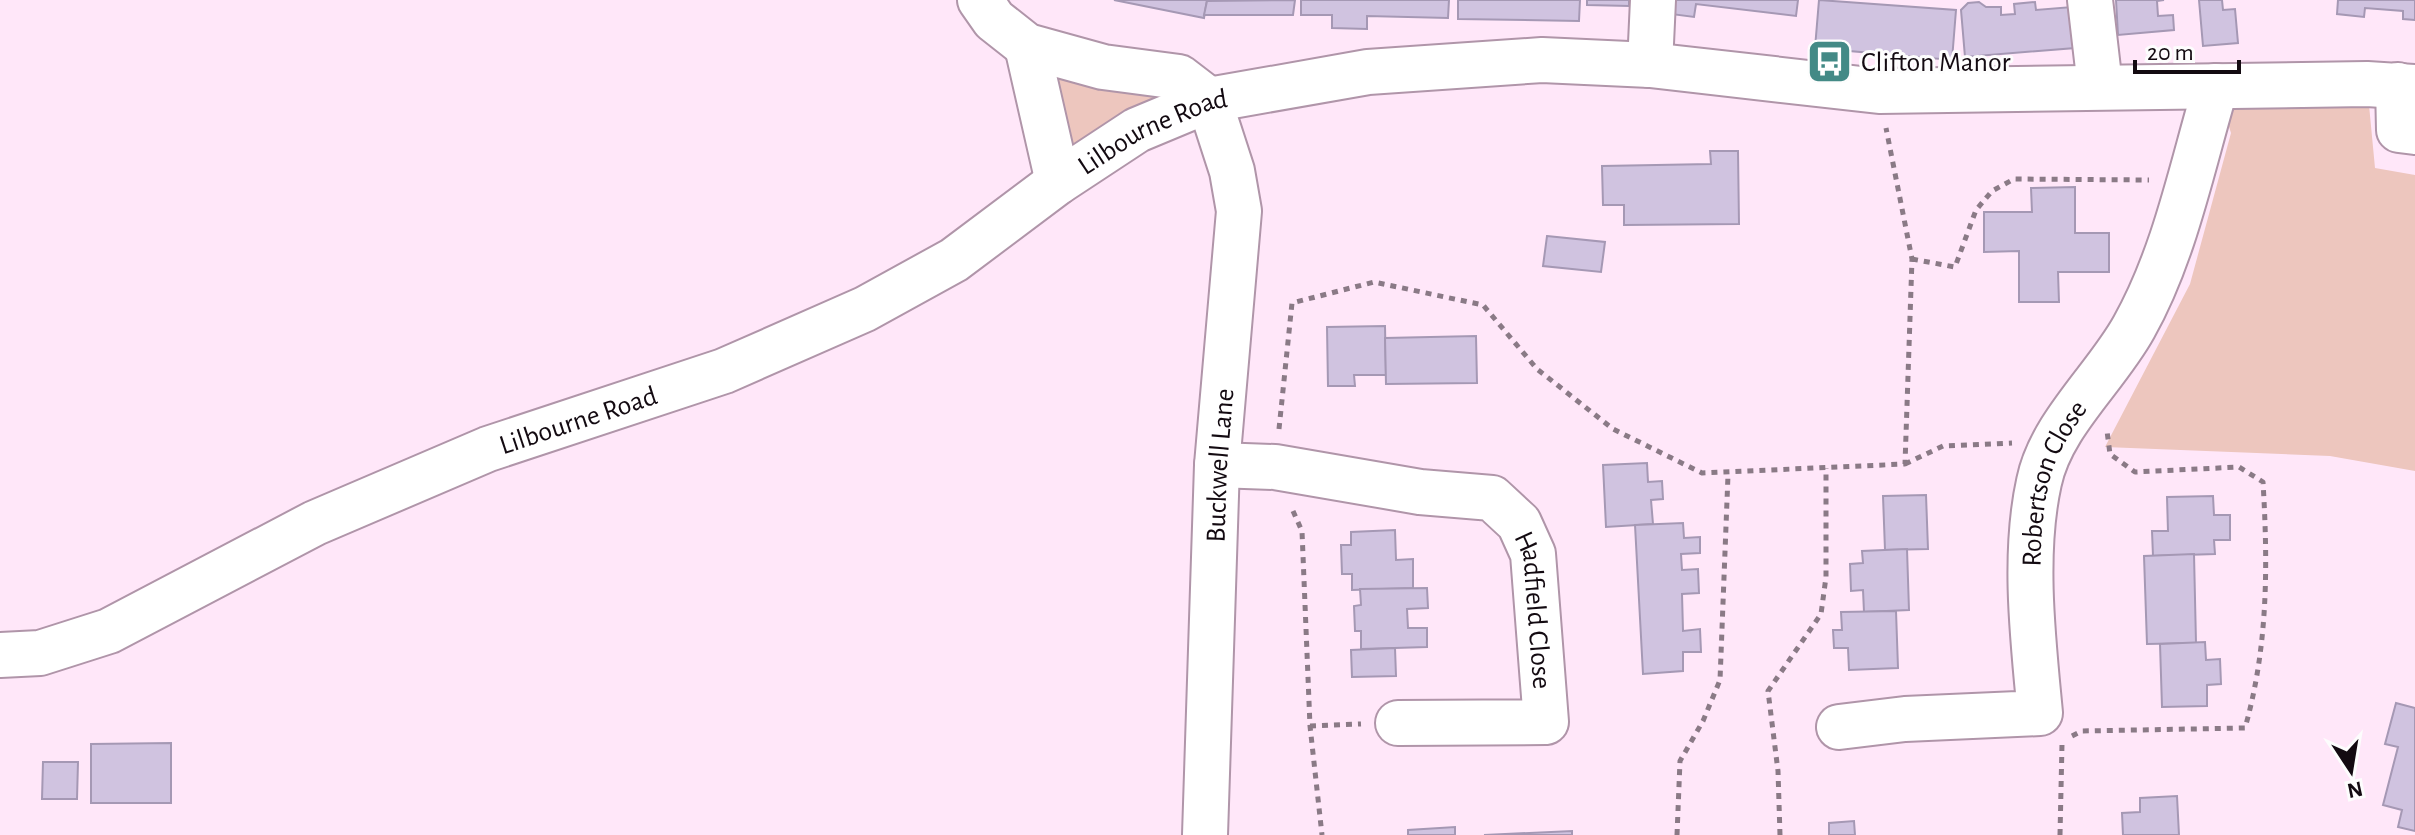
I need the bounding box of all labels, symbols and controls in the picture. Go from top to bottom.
scale bar [2135,24,2239,74]
bus stop icon: Clifton Manor [1806,37,1854,85]
text: 20 m [2147,41,2194,65]
place label: Clifton Manor [1861,49,2010,77]
street label: Lilbourne Road [1073,85,1230,181]
street label: Lilbourne Road [496,382,661,460]
street label: Buckwell Lane [1202,387,1240,543]
street label: Robertson Close [2018,396,2093,567]
street label: Hadfield Close [1509,527,1555,690]
north arrow [2311,731,2391,811]
text: N [2345,777,2365,802]

